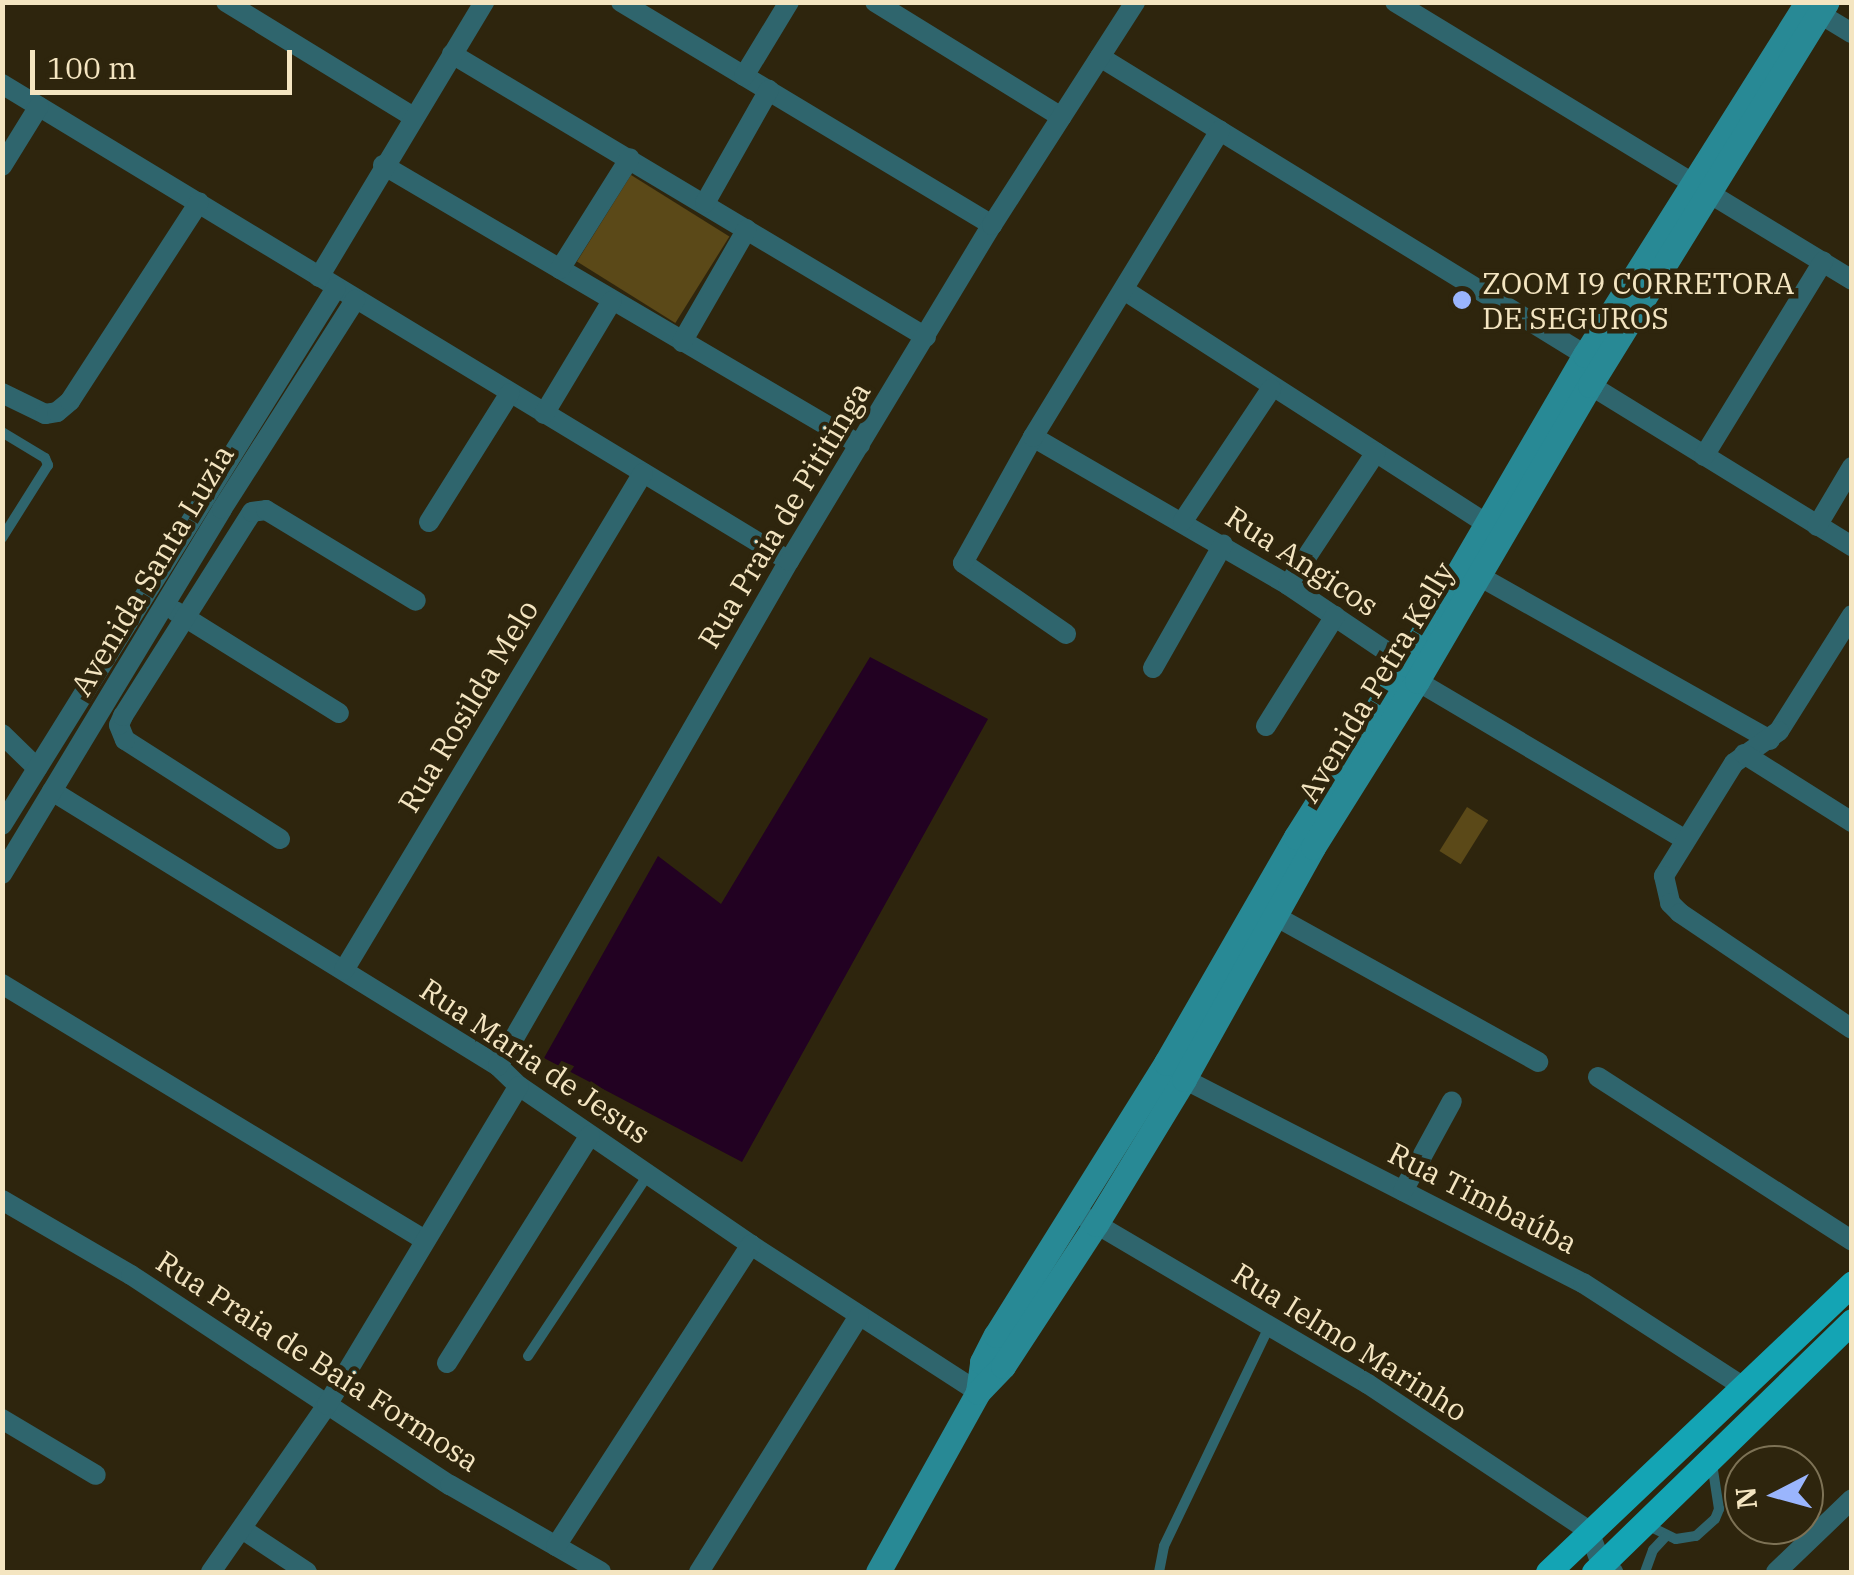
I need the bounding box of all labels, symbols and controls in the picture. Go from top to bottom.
scale bar [35,30,298,92]
text: 100 m [47,48,137,87]
place label: ZOOM I9 CORRETORA DE SEGUROS [1482,265,1794,336]
marker: ZOOM I9 CORRETORA DE SEGUROS [1451,289,1473,311]
street label: Rua Praia de Pititinga [690,375,878,655]
street label: Avenida Santa Luzia [63,438,241,702]
street label: Rua Angicos [1219,498,1385,624]
street label: Avenida Petra Kelly [1290,555,1462,809]
street label: Rua Rosilda Melo [390,593,546,819]
street label: Rua Maria de Jesus [413,971,657,1151]
street label: Rua Timbaúba [1383,1135,1583,1261]
street label: Rua Praia de Baia Formosa [150,1243,486,1479]
street label: Rua Ielmo Marinho [1226,1255,1474,1429]
north arrow [1724,1445,1824,1545]
text: N [1726,1485,1765,1511]

